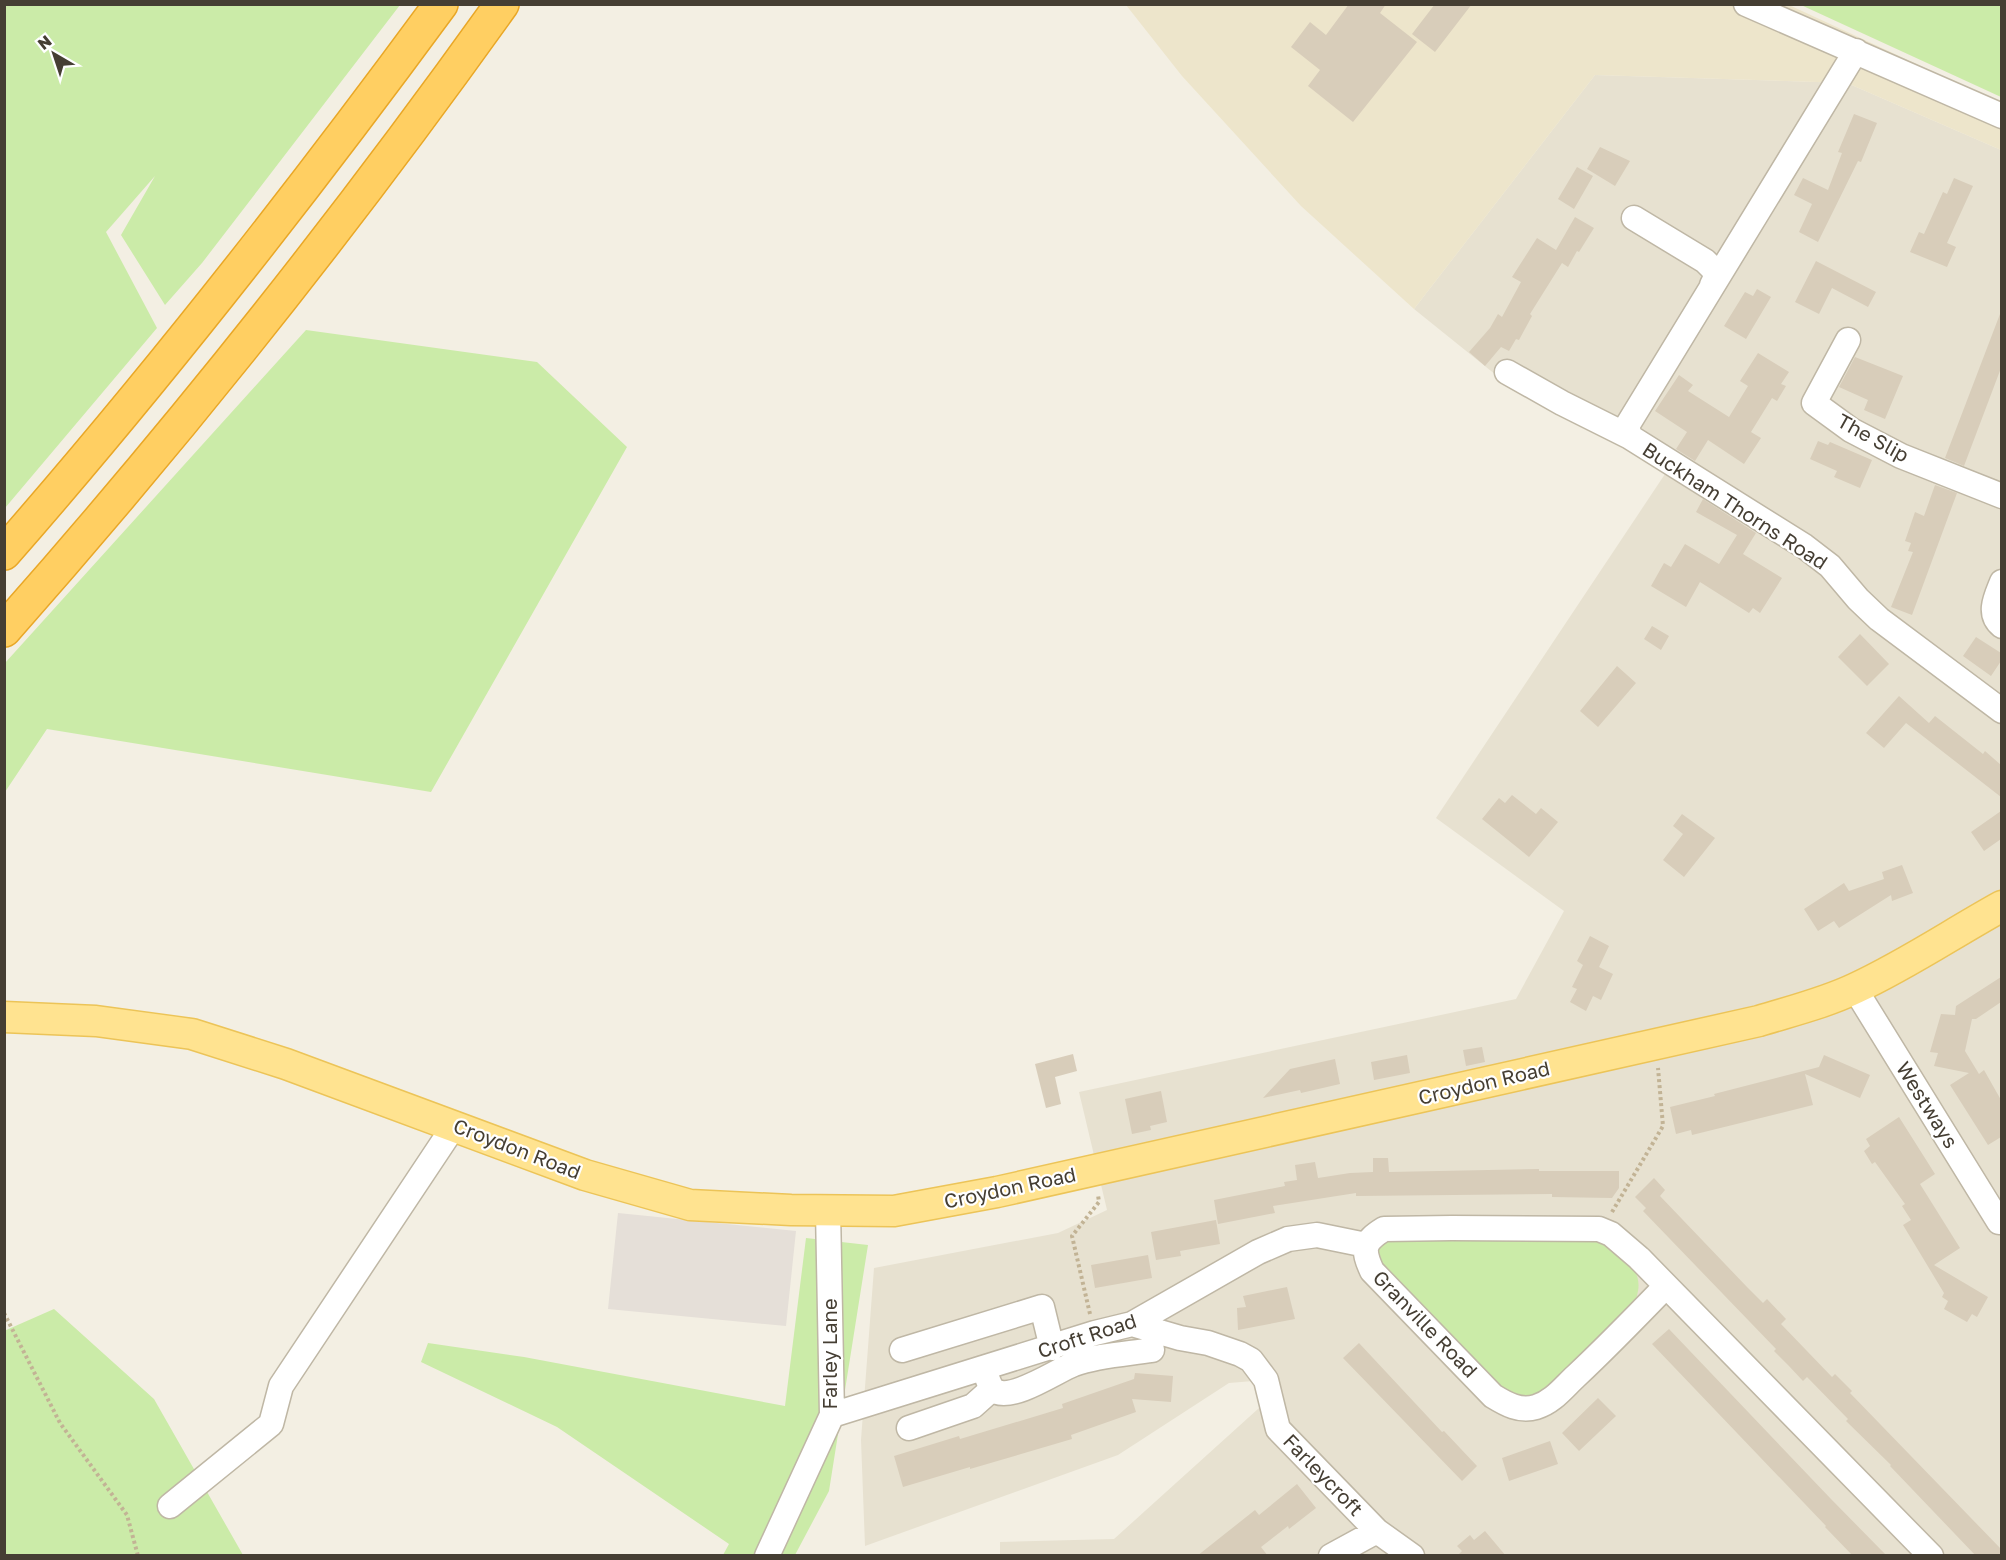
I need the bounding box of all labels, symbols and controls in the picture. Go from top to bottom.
north arrow [24,24,84,84]
text: N [34,31,56,54]
street label: The Slip [1833,408,1913,467]
street label: Buckham Thorns Road [1639,436,1832,574]
street label: Croydon Road [1416,1055,1552,1109]
street label: Westways [1892,1057,1964,1152]
street label: Croydon Road [450,1113,584,1183]
street label: Croydon Road [942,1161,1078,1213]
street label: Granville Road [1369,1265,1483,1382]
street label: Farley Lane [817,1299,841,1410]
street label: Croft Road [1034,1308,1139,1362]
street label: Farleycroft [1279,1428,1369,1520]

